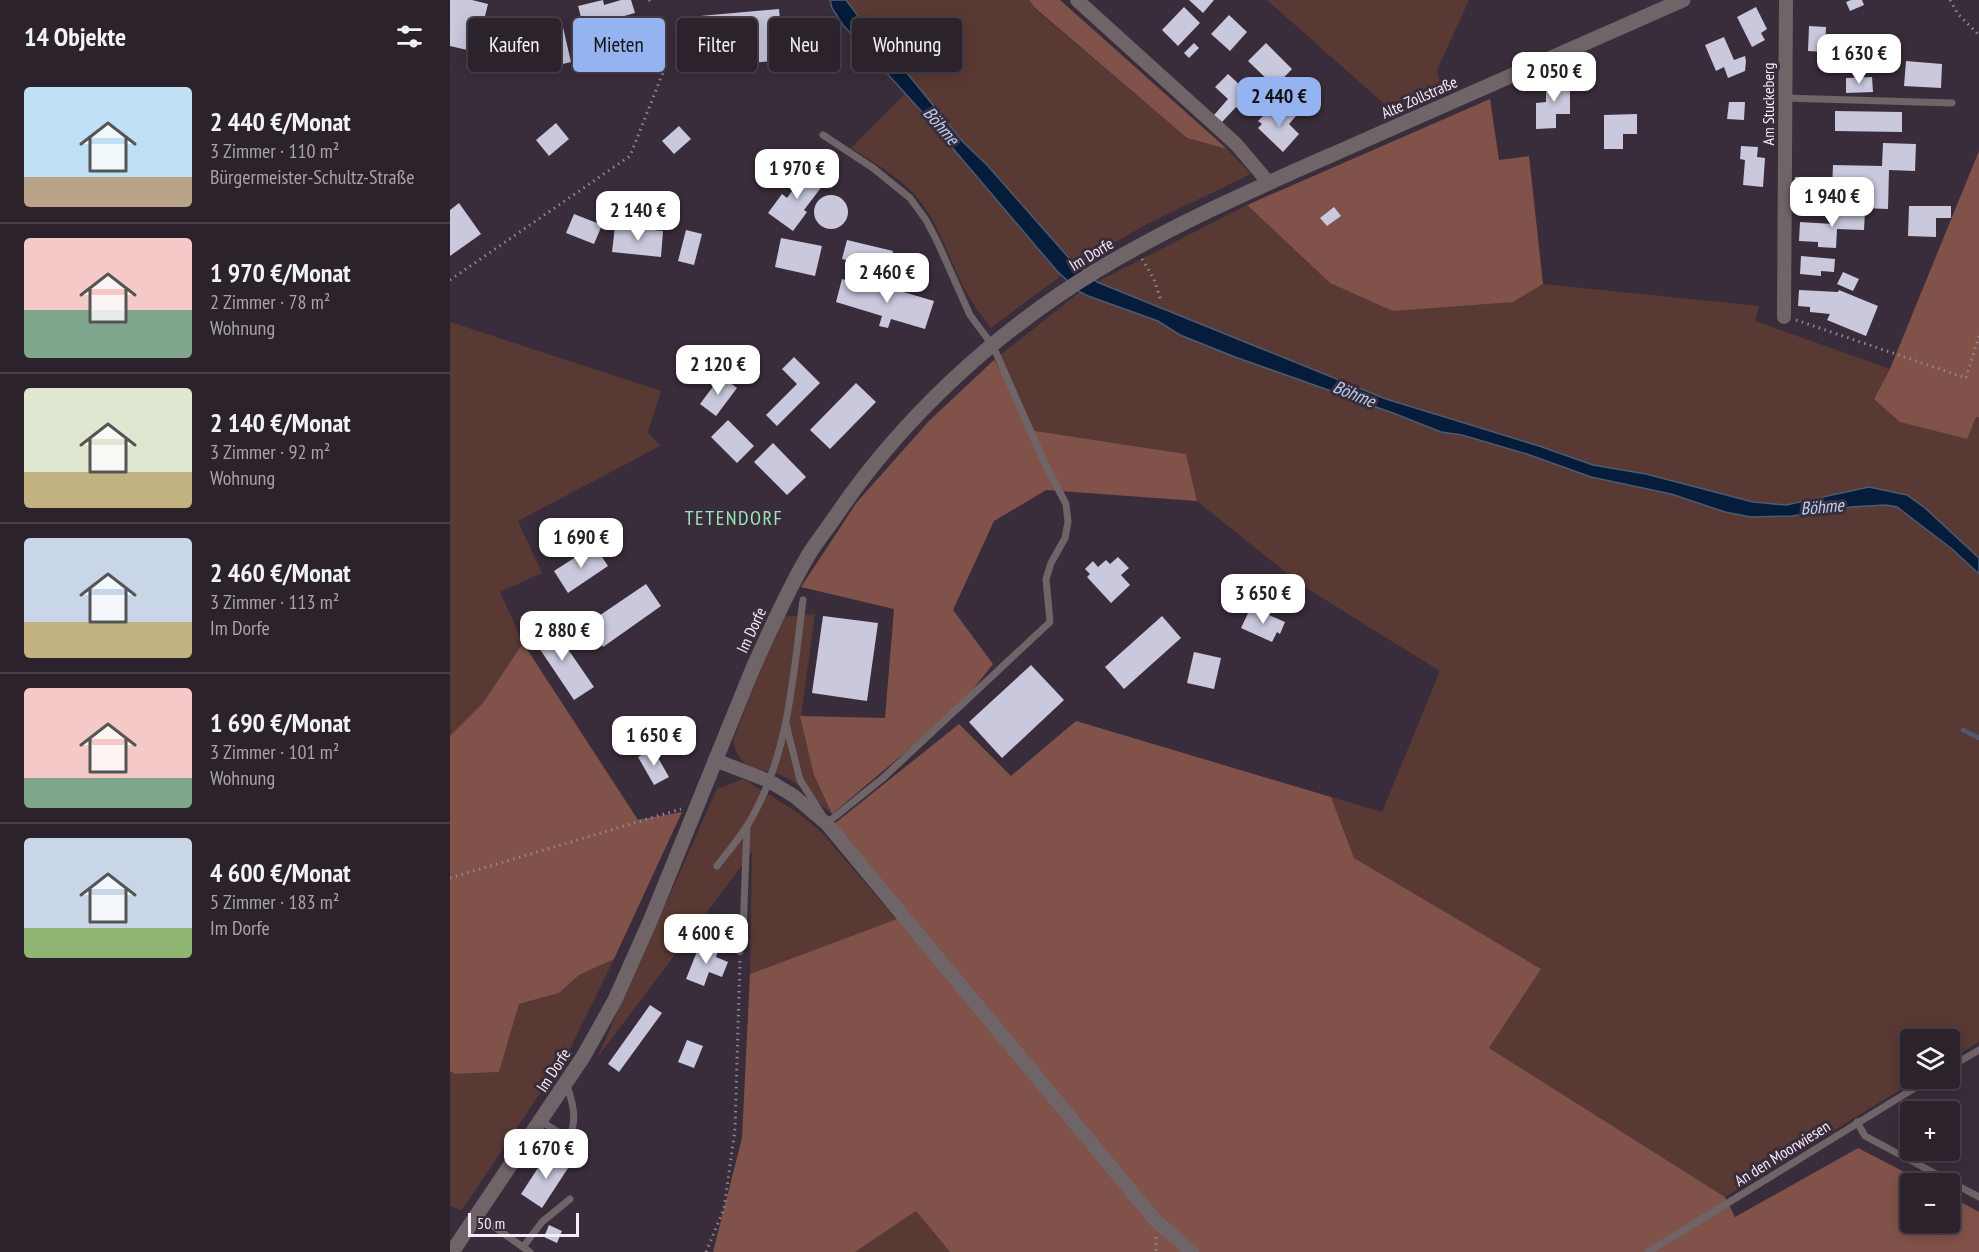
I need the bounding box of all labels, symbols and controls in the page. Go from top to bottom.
chip: Kaufen [468,18,561,72]
chip: Mieten [573,18,665,72]
chip: Filter [677,18,757,72]
chip: Neu [769,18,840,72]
chip: Wohnung [852,18,962,72]
text: 14 Objekte [24,20,126,53]
icon: filters [393,20,426,53]
pin: 1 630 € [1804,34,1914,85]
text: 1 630 € [1831,40,1887,66]
pin: 2 050 € [1499,52,1609,103]
text: 2 050 € [1526,58,1582,84]
street label: Am Stuckeberg [1758,63,1778,145]
street label: Alte Zollstraße [1378,71,1460,123]
pin: 2 440 € [1224,77,1334,128]
text: 2 440 € [1251,83,1307,109]
water label: Böhme [918,102,965,151]
text: 2 440 €/Monat [210,105,351,138]
icon: home [72,111,144,183]
text: 3 Zimmer · 110 m² [210,138,339,164]
pin: 1 970 € [742,149,852,200]
text: 1 970 € [769,155,825,181]
text: Bürgermeister-Schultz-Straße [210,164,415,190]
pin: 1 940 € [1777,177,1887,228]
text: 1 940 € [1804,183,1860,209]
pin: 2 140 € [583,191,693,242]
text: 2 140 € [610,197,666,223]
street label: Im Dorfe [1065,233,1117,275]
pin: 2 460 € [832,253,942,304]
text: 1 970 €/Monat [210,256,351,289]
text: 2 460 € [859,259,915,285]
icon: home [72,262,144,334]
text: 2 Zimmer · 78 m² [210,289,330,315]
text: Wohnung [210,315,275,341]
pin: 2 120 € [663,345,773,396]
text: 2 120 € [690,351,746,377]
water label: Böhme [1330,375,1380,413]
text: 2 140 €/Monat [210,406,351,439]
icon: home [72,412,144,484]
text: 3 Zimmer · 92 m² [210,439,330,465]
text: Wohnung [210,465,275,491]
water label: Böhme [1799,493,1846,520]
district label: TETENDORF [685,505,783,531]
pin: 1 690 € [526,518,636,569]
text: 1 690 € [553,524,609,550]
text: 2 460 €/Monat [210,556,351,589]
icon: home [72,562,144,634]
pin: 3 650 € [1208,574,1318,625]
text: 3 650 € [1235,580,1291,606]
text: 3 Zimmer · 113 m² [210,589,339,615]
street label: Im Dorfe [732,604,770,656]
pin: 2 880 € [507,611,617,662]
text: Im Dorfe [210,615,270,641]
text: 2 880 € [534,617,590,643]
text: 1 690 €/Monat [210,706,351,739]
icon: home [72,712,144,784]
pin: 1 650 € [599,716,709,767]
text: 1 650 € [626,722,682,748]
text: 3 Zimmer · 101 m² [210,739,339,765]
text: Wohnung [210,765,275,791]
text: 4 600 €/Monat [210,856,351,889]
icon: home [72,862,144,934]
text: 5 Zimmer · 183 m² [210,889,339,915]
pin: 4 600 € [651,914,761,965]
text: Im Dorfe [210,915,270,941]
text: 4 600 € [678,920,734,946]
map controls [1900,1029,1960,1233]
button: layers [1900,1029,1960,1089]
street label: Im Dorfe [532,1044,574,1096]
button: + [1900,1101,1960,1161]
street label: An den Moorwiesen [1731,1116,1833,1190]
pin: 1 670 € [491,1129,601,1180]
text: 1 670 € [518,1135,574,1161]
button: − [1900,1173,1960,1233]
scale bar [468,1210,579,1238]
text: 50 m [477,1213,505,1233]

